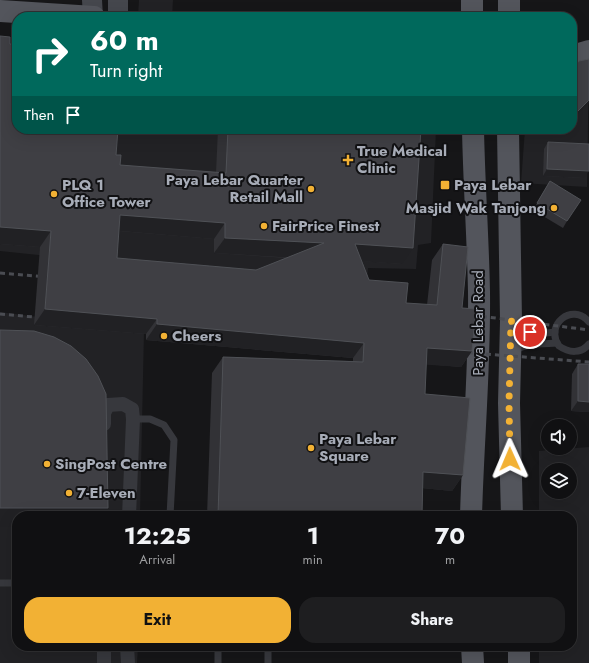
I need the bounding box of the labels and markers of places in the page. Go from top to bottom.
place label: True Medical Clinic [357,140,447,179]
marker: True Medical Clinic [342,154,354,166]
place label: Paya Lebar Quarter Retail Mall [166,169,304,208]
place label: PLQ 1 Office Tower [62,174,152,213]
place label: Paya Lebar [454,174,532,196]
marker: Paya Lebar [439,179,451,191]
marker: Paya Lebar Quarter Retail Mall [306,184,316,194]
marker: PLQ 1 Office Tower [49,189,59,199]
place label: Masjid Wak Tanjong [406,197,546,219]
marker: Masjid Wak Tanjong [549,203,559,213]
place label: FairPrice Finest [272,215,380,237]
marker: FairPrice Finest [259,221,269,231]
pin [513,315,547,349]
place label: Cheers [172,325,221,347]
marker: Cheers [159,331,169,341]
place label: Paya Lebar Square [319,428,397,467]
marker: Paya Lebar Square [306,443,316,453]
place label: SingPost Centre [55,453,168,475]
marker: SingPost Centre [42,459,52,469]
place label: 7-Eleven [77,482,136,504]
marker: 7-Eleven [64,488,74,498]

